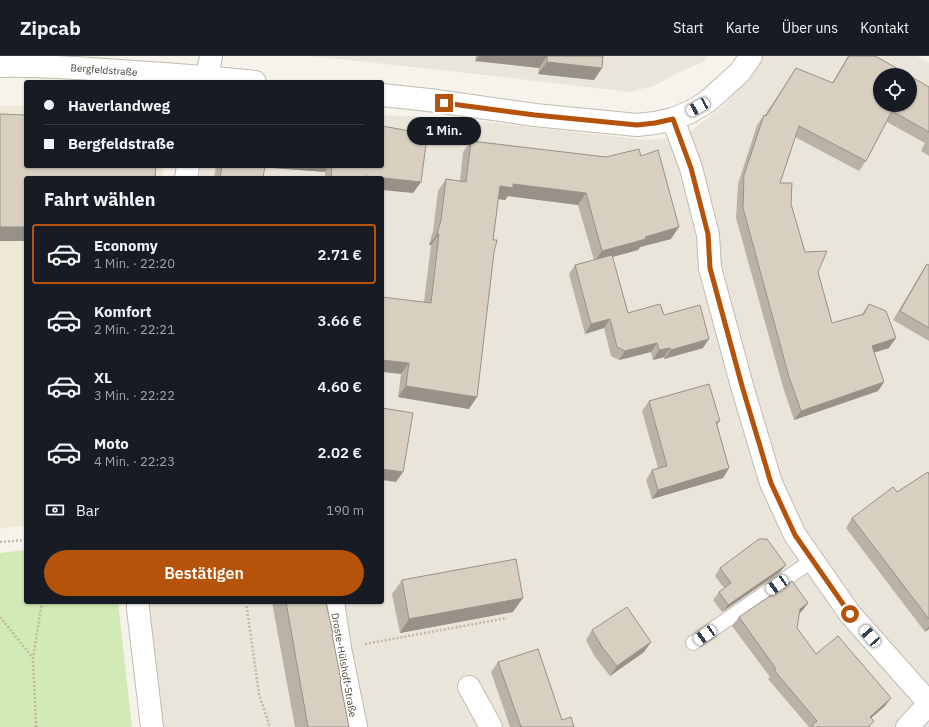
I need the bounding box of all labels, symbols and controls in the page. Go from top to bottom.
text: Zipcab [20,16,81,40]
text: Start [673,19,704,37]
text: Karte [726,19,760,37]
text: Über uns [782,19,838,37]
text: Kontakt [860,19,909,37]
street label: Bergfeldstraße [70,61,138,79]
map controls [873,68,917,112]
button: locate [873,68,917,112]
route end [435,94,453,112]
text: Haverlandweg [68,96,170,115]
car [685,96,711,118]
callout: 1 Min. [407,117,481,145]
text: 1 Min. [426,122,462,139]
text: Bergfeldstraße [68,134,174,153]
text: Fahrt wählen [44,188,155,211]
icon: car [46,236,82,272]
text: Economy [94,236,158,255]
text: 2.71 € [318,245,362,264]
text: 1 Min. · 22:20 [94,255,175,272]
icon: car [46,302,82,338]
text: Komfort [94,302,152,321]
text: 3.66 € [318,311,362,330]
text: 2 Min. · 22:21 [94,321,175,338]
icon: car [46,368,82,404]
text: XL [94,368,112,387]
text: 4.60 € [318,377,362,396]
text: 3 Min. · 22:22 [94,387,175,404]
icon: car [46,434,82,470]
text: Moto [94,434,129,453]
text: 2.02 € [318,443,362,462]
text: 4 Min. · 22:23 [94,453,175,470]
icon: cash [44,499,66,521]
text: Bar [76,501,99,520]
text: 190 m [326,502,364,519]
button: Bestätigen [44,550,364,596]
car [764,573,790,597]
route start [841,605,859,623]
street label: Droste-Hülshoff-Straße [328,612,360,719]
car [692,623,718,647]
car [858,623,882,649]

